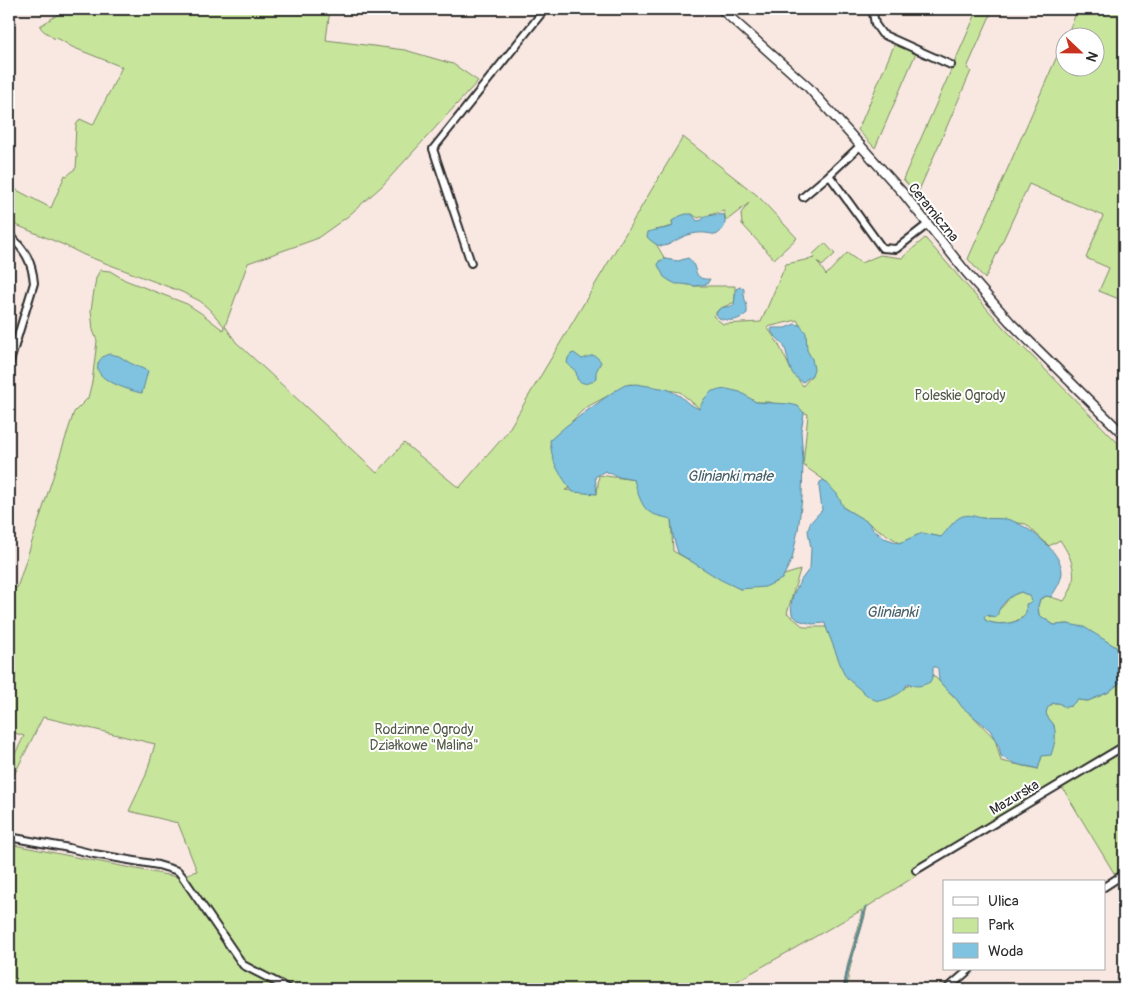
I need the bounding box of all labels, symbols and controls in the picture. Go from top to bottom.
north arrow [1056,28,1106,78]
text: N [1082,49,1101,64]
street label: Ceramiczna [905,179,962,245]
park label: Poleskie Ogrody [915,387,1006,404]
water label: Glinianki małe [687,467,774,486]
water label: Glinianki [867,603,920,622]
park label: Rodzinne Ogrody Działkowe "Malina" [369,721,479,754]
street label: Mazurska [987,776,1042,819]
legend [943,880,1106,970]
text: Ulica [988,892,1019,911]
text: Park [988,916,1015,935]
text: Woda [988,942,1023,961]

